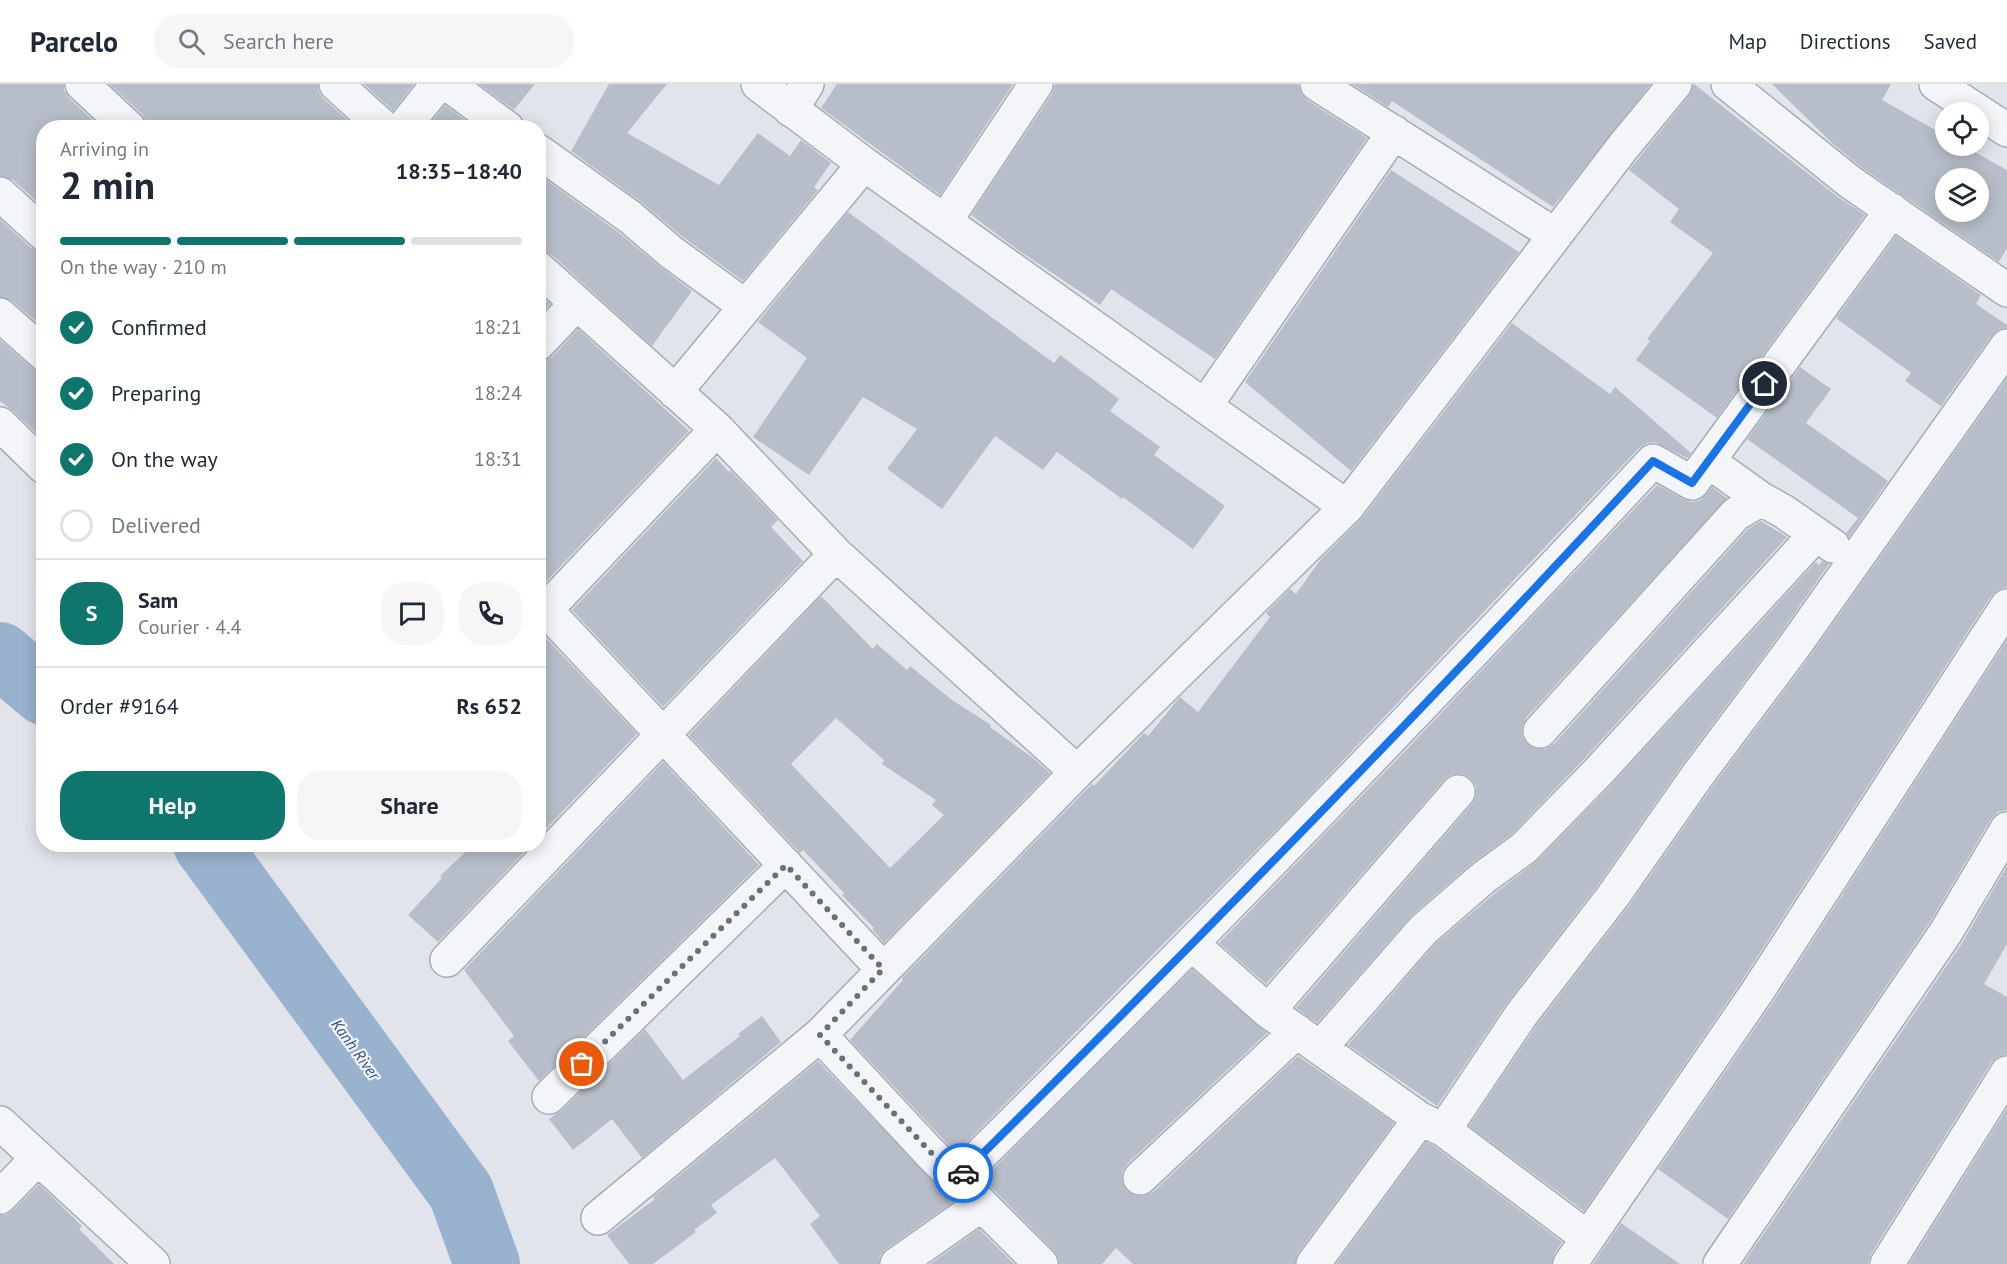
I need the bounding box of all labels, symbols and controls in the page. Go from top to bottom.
search box [154,14,574,68]
text: Parcelo [30,23,118,60]
icon: search [175,25,208,58]
text: Search here [223,27,334,55]
text: Map [1728,28,1767,55]
text: Directions [1800,28,1891,55]
text: Saved [1924,28,1977,55]
map controls [1935,102,1989,222]
button: locate [1935,102,1989,156]
text: Arriving in [60,136,149,162]
text: 18:35–18:40 [396,157,522,185]
text: 2 min [60,159,155,210]
button: layers [1935,168,1989,222]
text: On the way · 210 m [60,254,227,280]
icon: check [60,311,93,344]
text: Confirmed [111,313,207,341]
text: 18:21 [474,314,522,340]
pin [1739,358,1790,409]
icon: home [1748,367,1781,400]
icon: check [60,377,93,410]
text: Preparing [111,379,201,407]
text: 18:24 [474,380,522,406]
icon: check [60,443,93,476]
text: On the way [111,445,218,473]
text: 18:31 [474,446,522,472]
text: Delivered [111,511,201,539]
button: chat [381,582,444,645]
button: phone [459,582,522,645]
text: Sam [138,586,178,614]
text: S [86,599,97,627]
text: Courier · 4.4 [138,614,241,640]
text: Order #9164 [60,692,179,720]
text: Rs 652 [456,692,522,720]
button: Help [60,771,285,840]
button: Share [297,771,522,840]
water label: Kanh River [327,1015,386,1085]
pin [556,1038,607,1089]
icon: bag [565,1047,598,1080]
courier [933,1143,993,1203]
icon: car [947,1157,980,1190]

